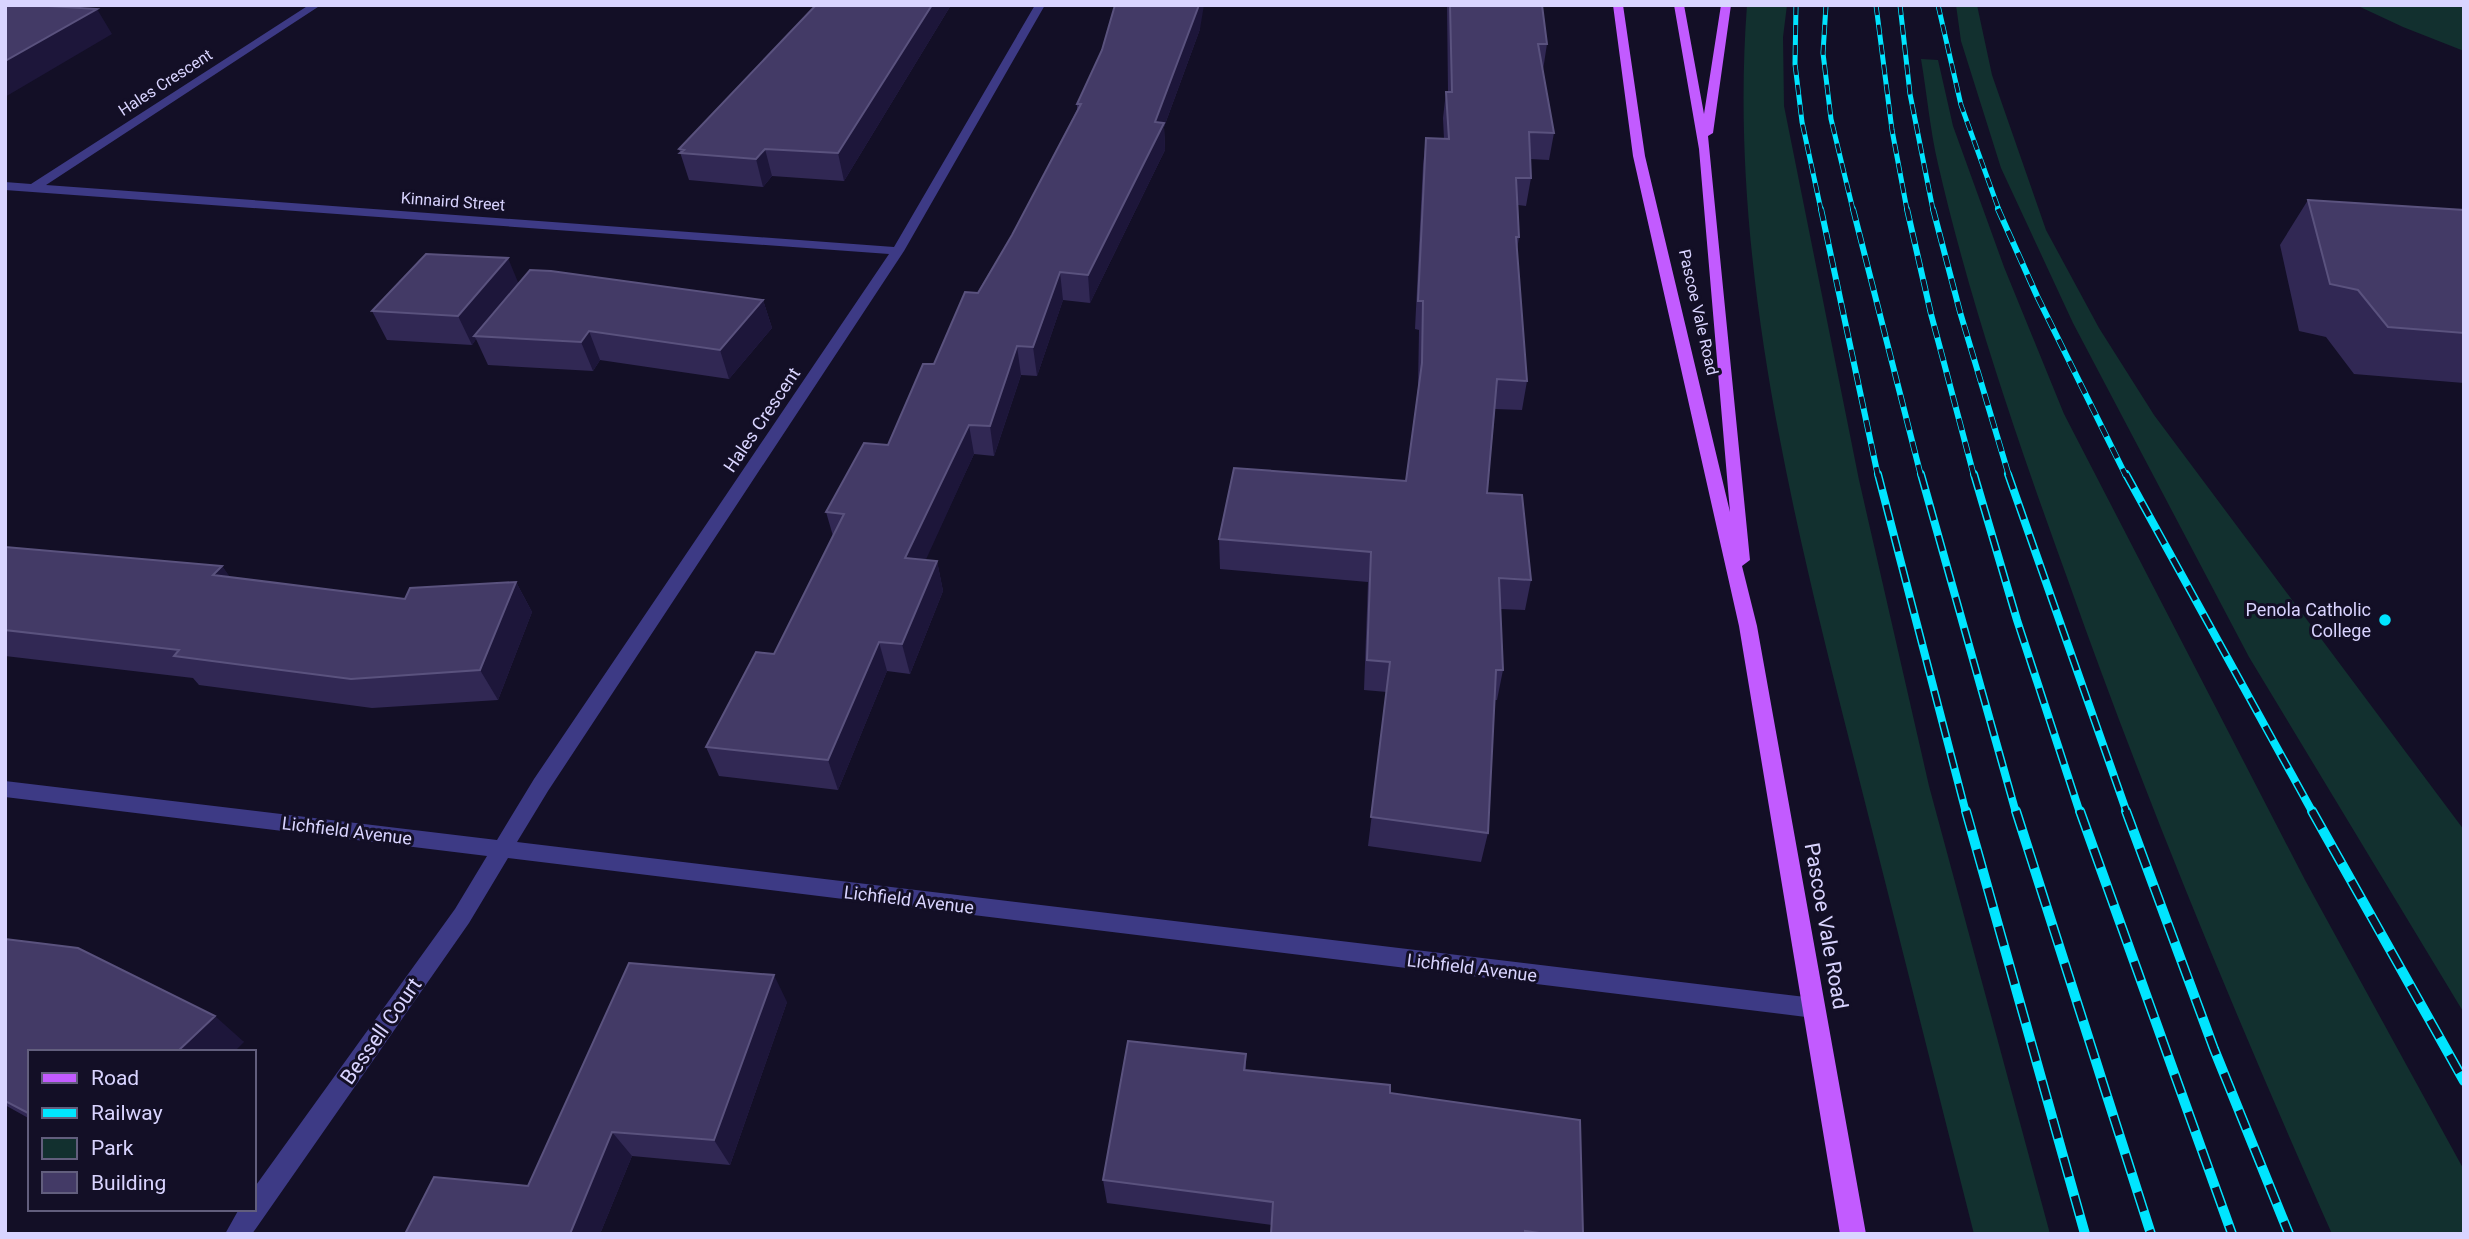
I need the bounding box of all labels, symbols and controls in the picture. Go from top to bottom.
street label: Hales Crescent [115,45,216,120]
street label: Kinnaird Street [400,188,506,215]
street label: Pascoe Vale Road [1675,247,1722,377]
street label: Hales Crescent [719,363,804,476]
place label: Penola Catholic College [2246,599,2371,641]
marker: Penola Catholic College [2377,612,2393,628]
street label: Lichfield Avenue [281,812,413,849]
street label: Pascoe Vale Road [1800,841,1852,1011]
street label: Lichfield Avenue [843,881,975,918]
street label: Lichfield Avenue [1406,949,1538,986]
street label: Bessell Court [336,973,427,1089]
legend [28,1050,256,1211]
text: Road [91,1066,139,1090]
text: Railway [91,1101,163,1125]
text: Park [91,1136,134,1160]
text: Building [91,1171,166,1195]

